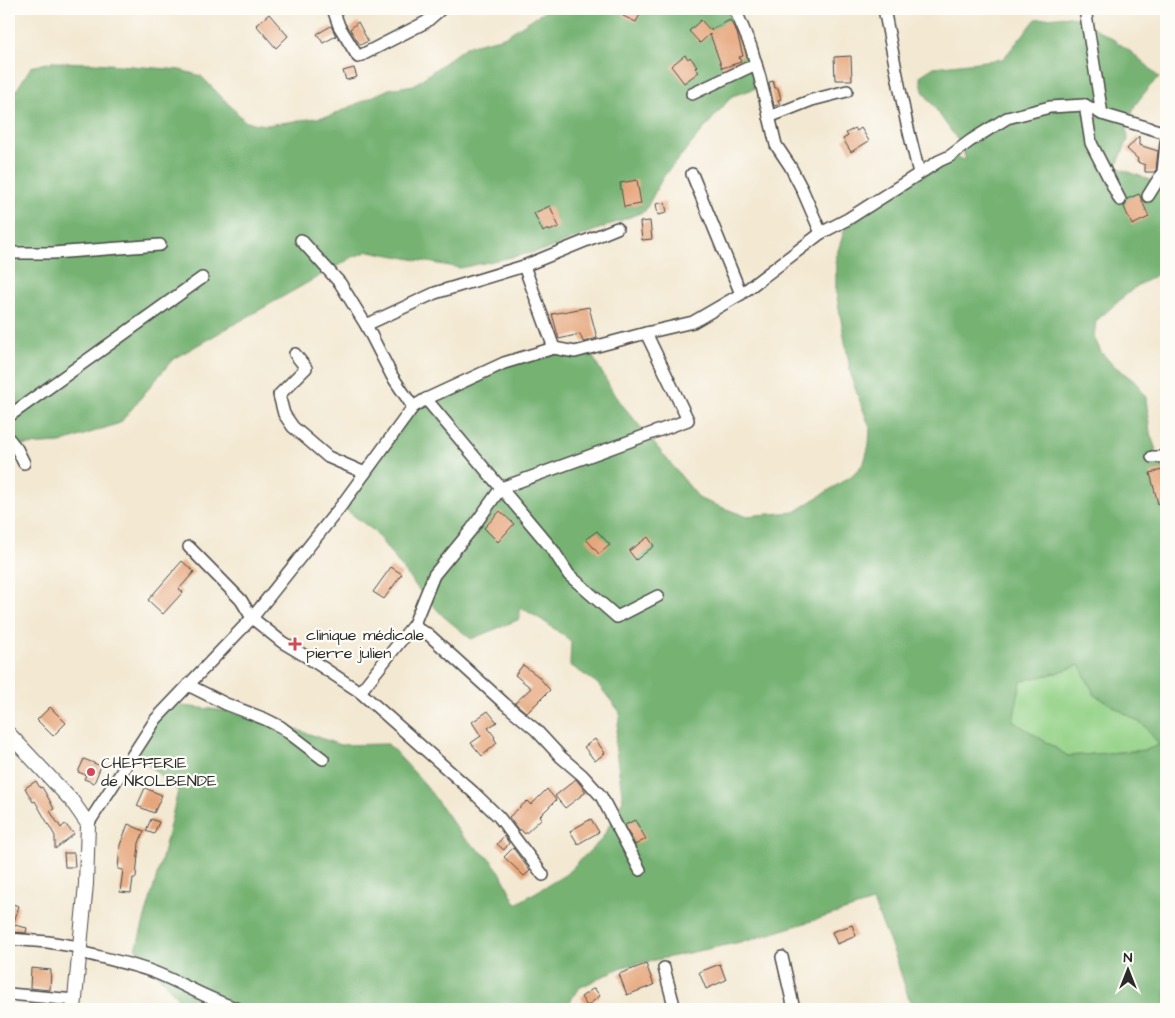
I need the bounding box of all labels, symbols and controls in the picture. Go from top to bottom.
place label: clinique médicale pierre julien [306,624,424,664]
marker: clinique médicale pierre julien [288,637,302,651]
place label: CHEFFERIE de NKOLBENDE [101,752,217,792]
marker: CHEFFERIE de NKOLBENDE [85,766,97,778]
north arrow [1102,946,1152,996]
text: N [1124,948,1133,968]

